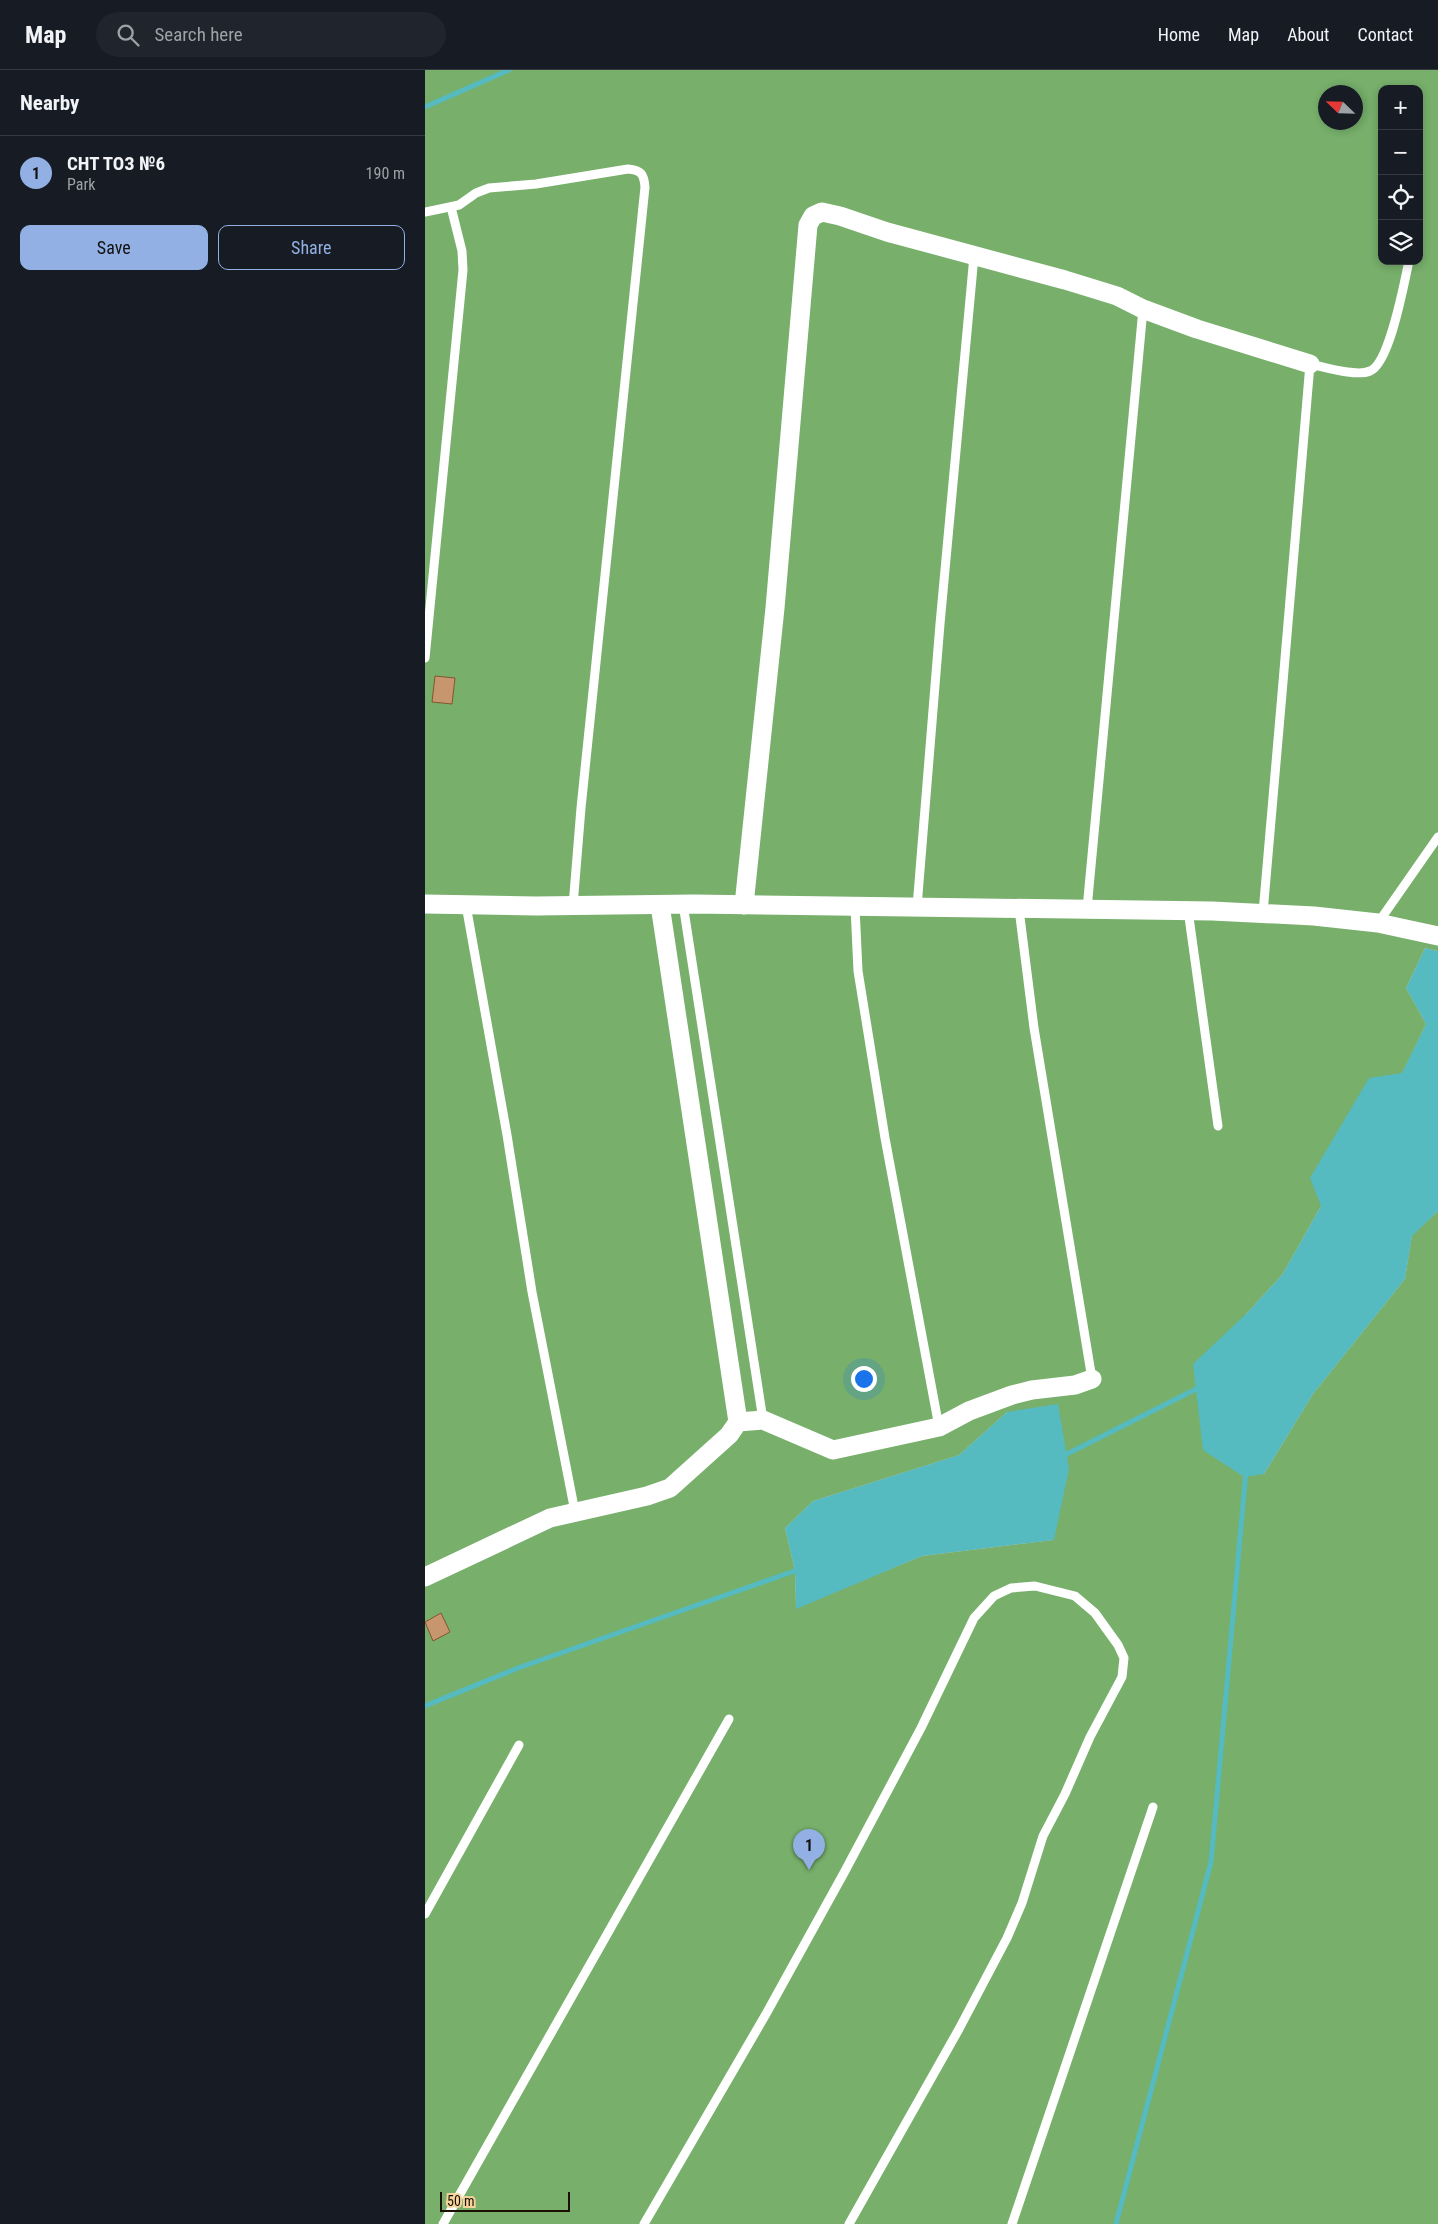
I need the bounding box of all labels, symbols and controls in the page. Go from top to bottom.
search box [96,12,446,57]
text: Map [25,21,66,49]
icon: search [114,21,142,49]
text: Search here [154,23,243,46]
text: Home [1158,24,1200,45]
text: Map [1228,24,1259,45]
text: About [1287,24,1329,45]
text: Contact [1357,24,1413,45]
north arrow [1318,85,1363,130]
map controls [1378,85,1423,265]
button: + [1378,85,1423,130]
text: Nearby [20,91,79,115]
button: − [1378,130,1423,175]
text: СНТ ТОЗ №6 [67,152,165,175]
text: 1 [32,164,40,183]
text: 190 m [366,164,405,183]
text: Park [67,175,96,194]
button: locate [1378,175,1423,220]
button: layers [1378,220,1423,265]
button: Save [20,225,208,270]
button: Share [218,225,405,270]
your location [851,1366,877,1392]
pin: 1 [793,1829,825,1870]
scale bar [440,2189,570,2212]
text: 50 m [447,2193,475,2209]

